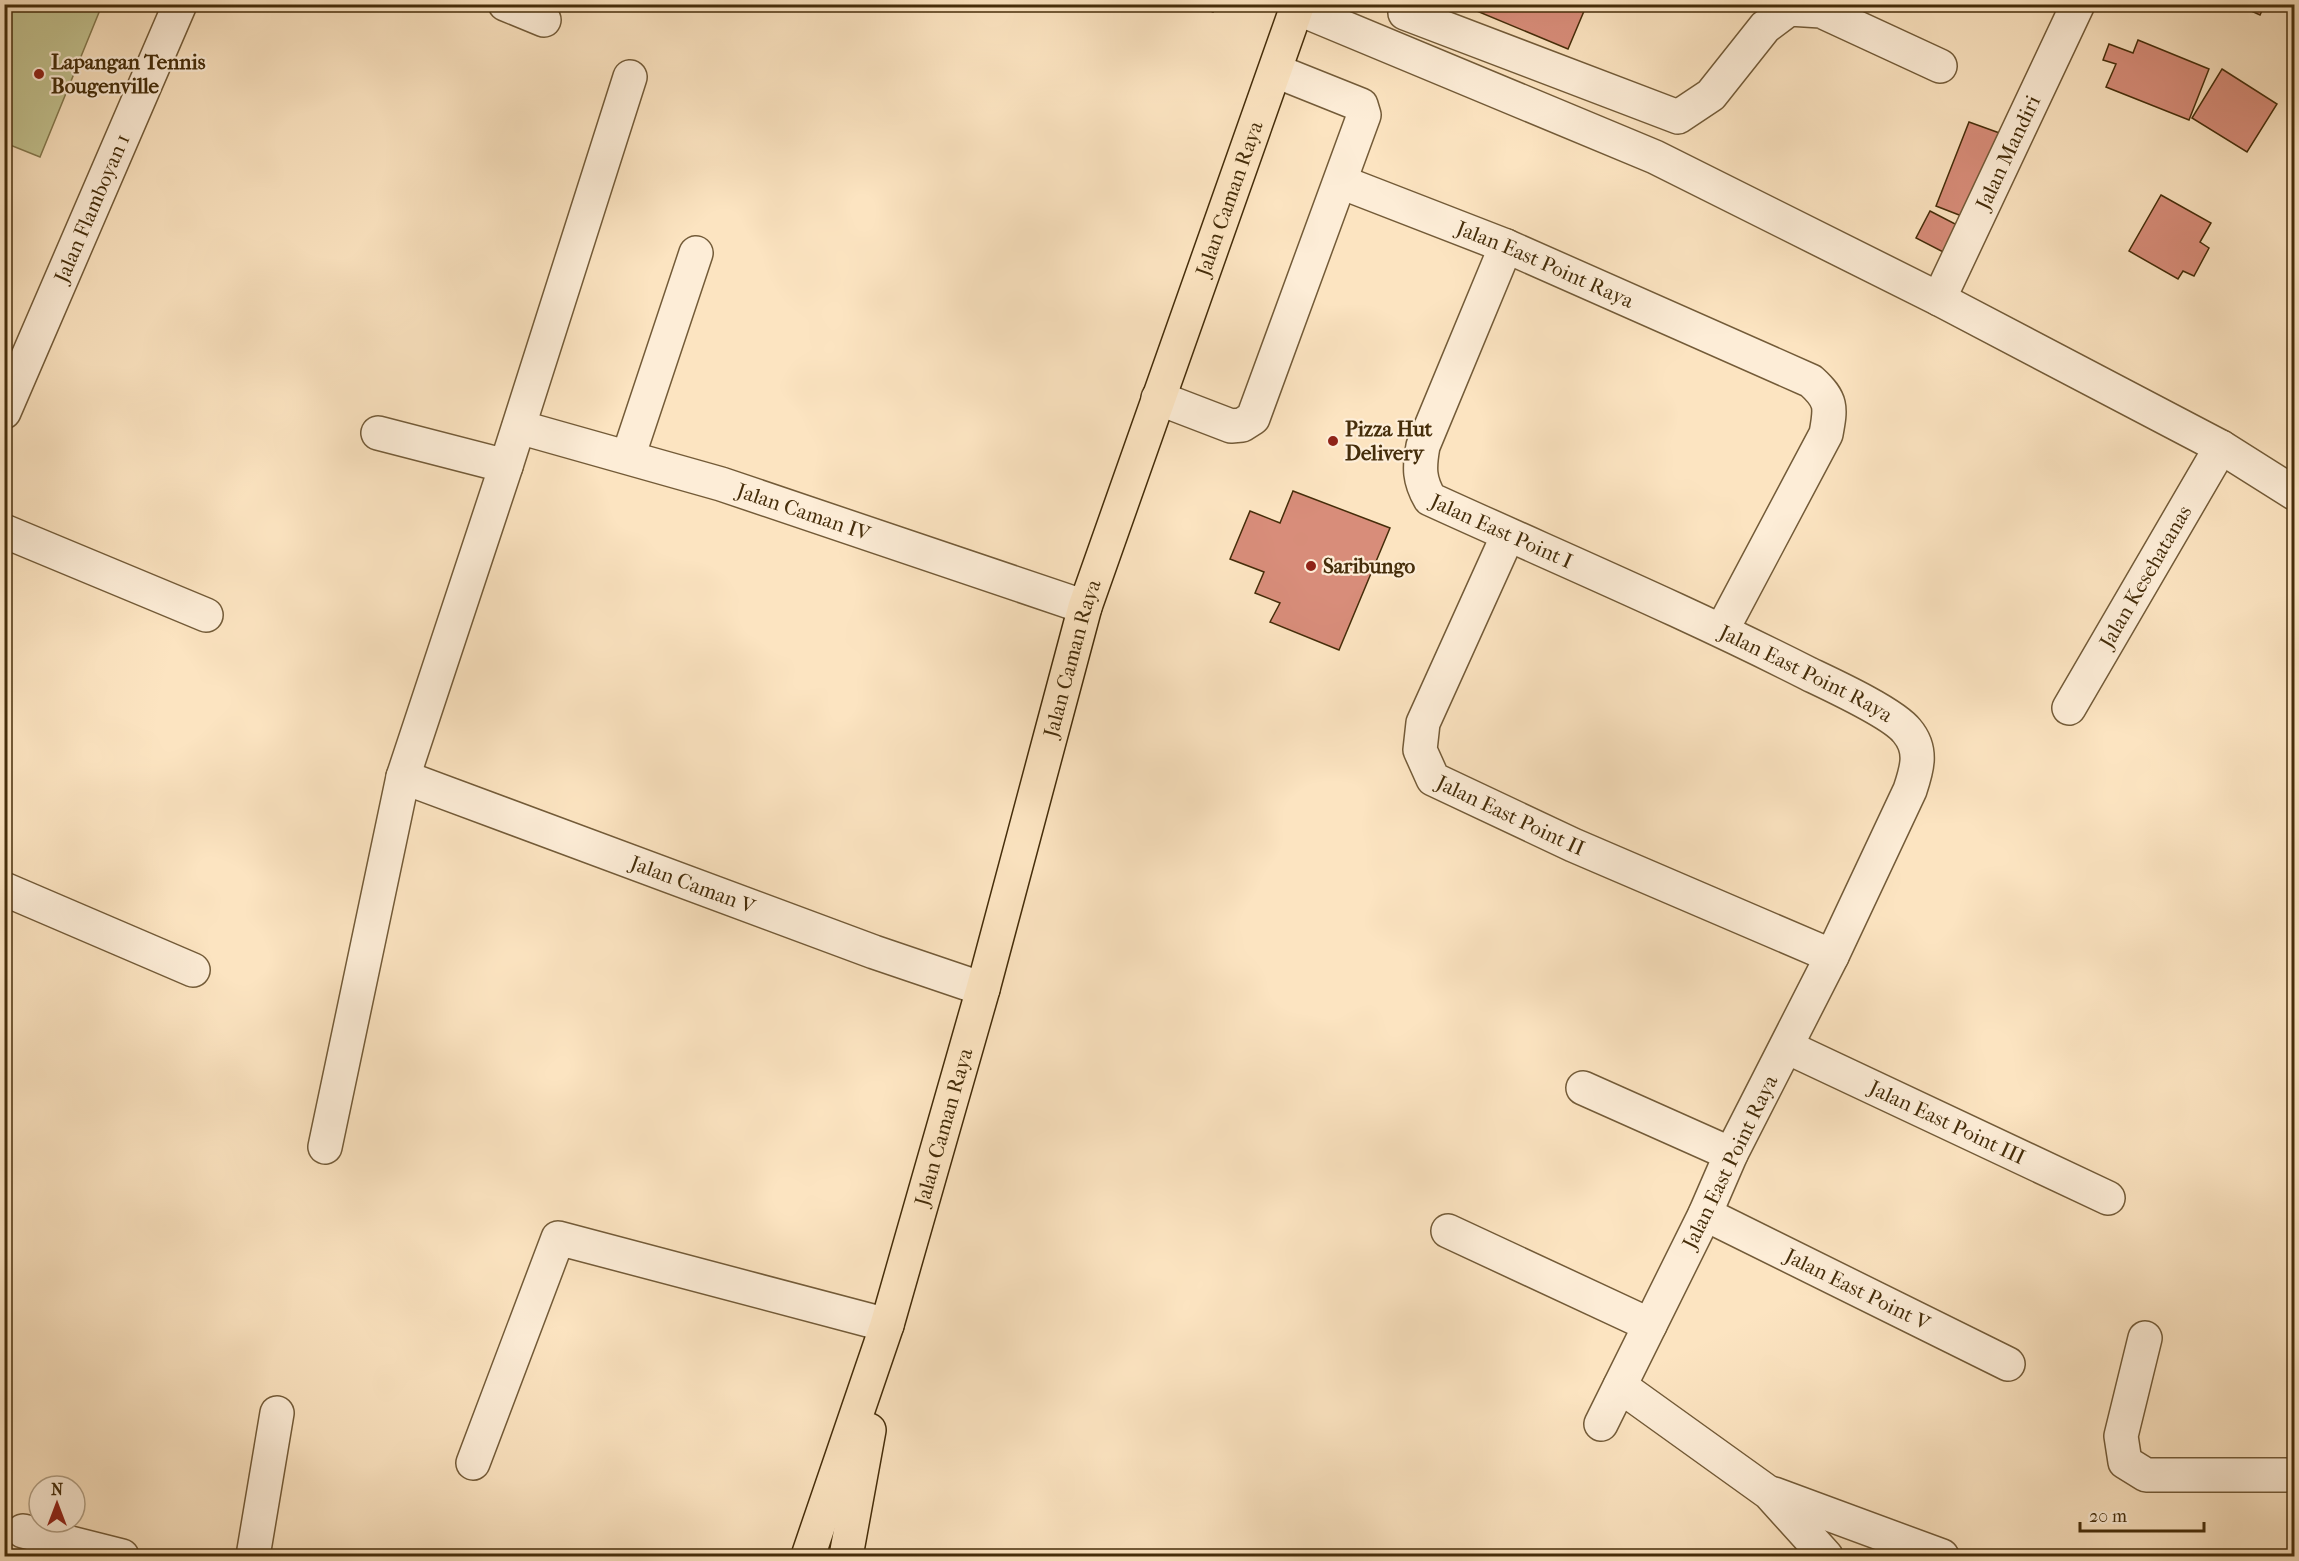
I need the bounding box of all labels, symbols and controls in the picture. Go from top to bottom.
place label: Lapangan Tennis Bougenville [51,50,206,98]
marker: Lapangan Tennis Bougenville [32,67,46,81]
street label: Jalan Mandiri [1970,92,2045,215]
street label: Jalan Caman Raya [1190,118,1268,281]
street label: Jalan Flamboyan 1 [48,130,135,288]
street label: Jalan East Point Raya [1451,215,1638,313]
place label: Pizza Hut Delivery [1345,417,1433,465]
marker: Pizza Hut Delivery [1326,434,1340,448]
street label: Jalan Caman IV [732,478,874,546]
street label: Jalan East Point I [1425,488,1576,573]
street label: Jalan Kesehatanas [2094,501,2197,654]
place label: Saribungo [1323,554,1416,578]
marker: Saribungo [1304,559,1318,573]
street label: Jalan Caman Raya [1038,576,1106,742]
street label: Jalan East Point Raya [1714,619,1897,727]
street label: Jalan East Point II [1431,769,1588,861]
street label: Jalan Caman V [625,850,759,919]
street label: Jalan Caman Raya [909,1045,978,1211]
street label: Jalan East Point Raya [1677,1071,1783,1255]
street label: Jalan East Point III [1864,1075,2029,1169]
street label: Jalan East Point V [1779,1243,1935,1336]
north arrow [27,1474,87,1534]
text: N [51,1480,64,1499]
scale bar [2080,1495,2204,1533]
text: 20 m [2089,1506,2127,1527]

